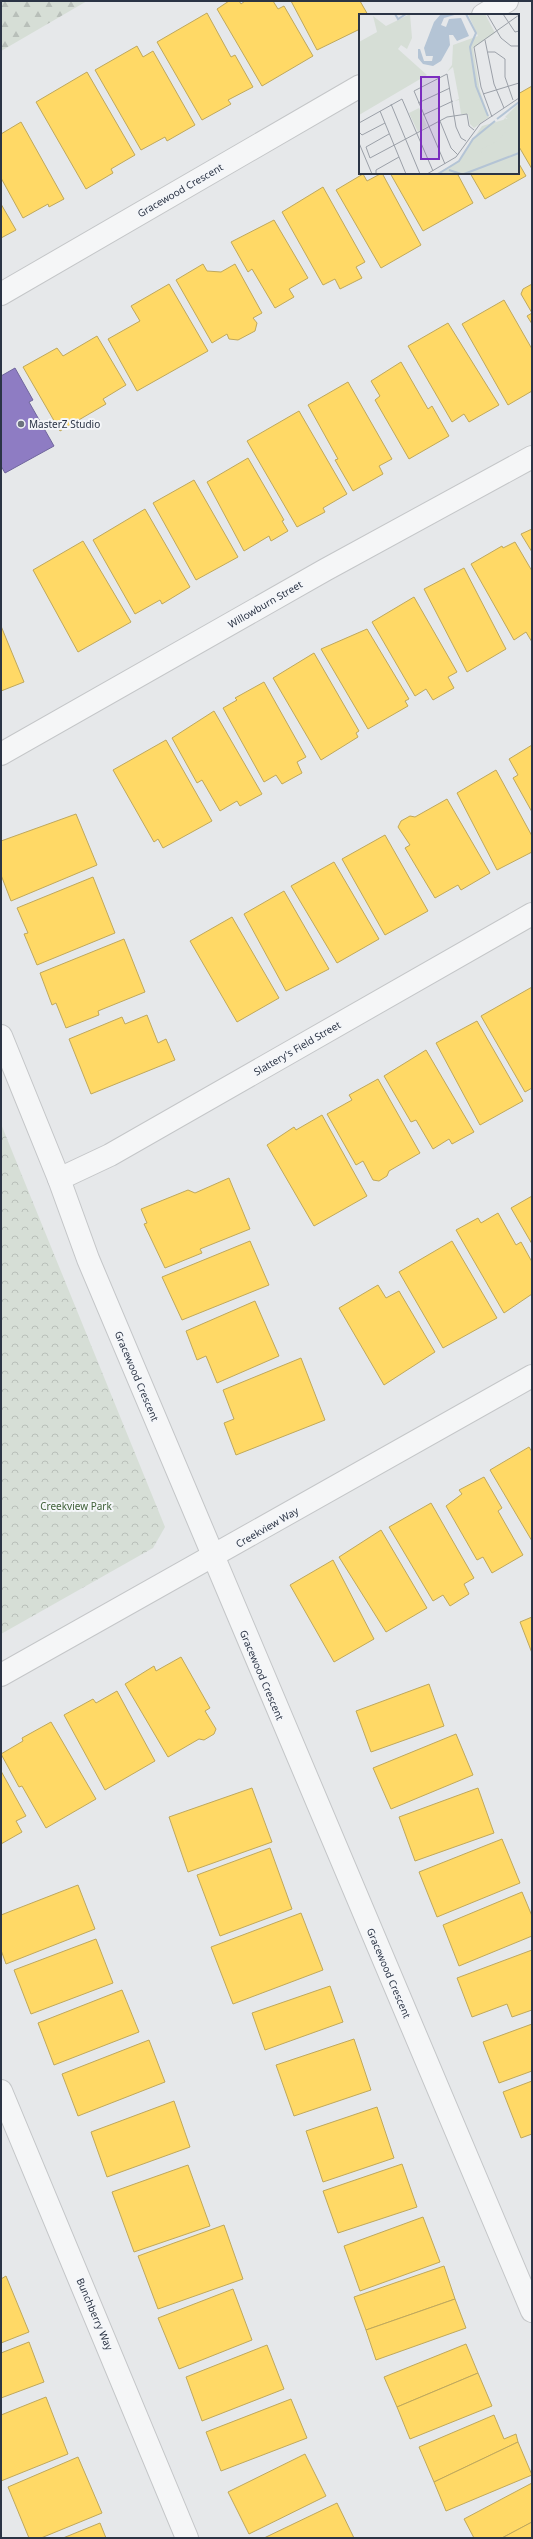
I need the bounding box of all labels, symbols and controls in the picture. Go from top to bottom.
inset map [359,14,519,174]
street label: Gracewood Crescent [135,160,226,220]
place label: MasterZ Studio [29,417,100,431]
marker: MasterZ Studio [16,419,26,429]
street label: Willowburn Street [225,577,305,631]
street label: Slattery's Field Street [251,1017,343,1079]
street label: Gracewood Crescent [112,1329,162,1424]
park label: Creekview Park [40,1499,112,1513]
street label: Creekview Way [233,1503,302,1551]
street label: Gracewood Crescent [237,1628,287,1723]
street label: Gracewood Crescent [364,1926,414,2021]
street label: Bunchberry Way [73,2276,117,2353]

